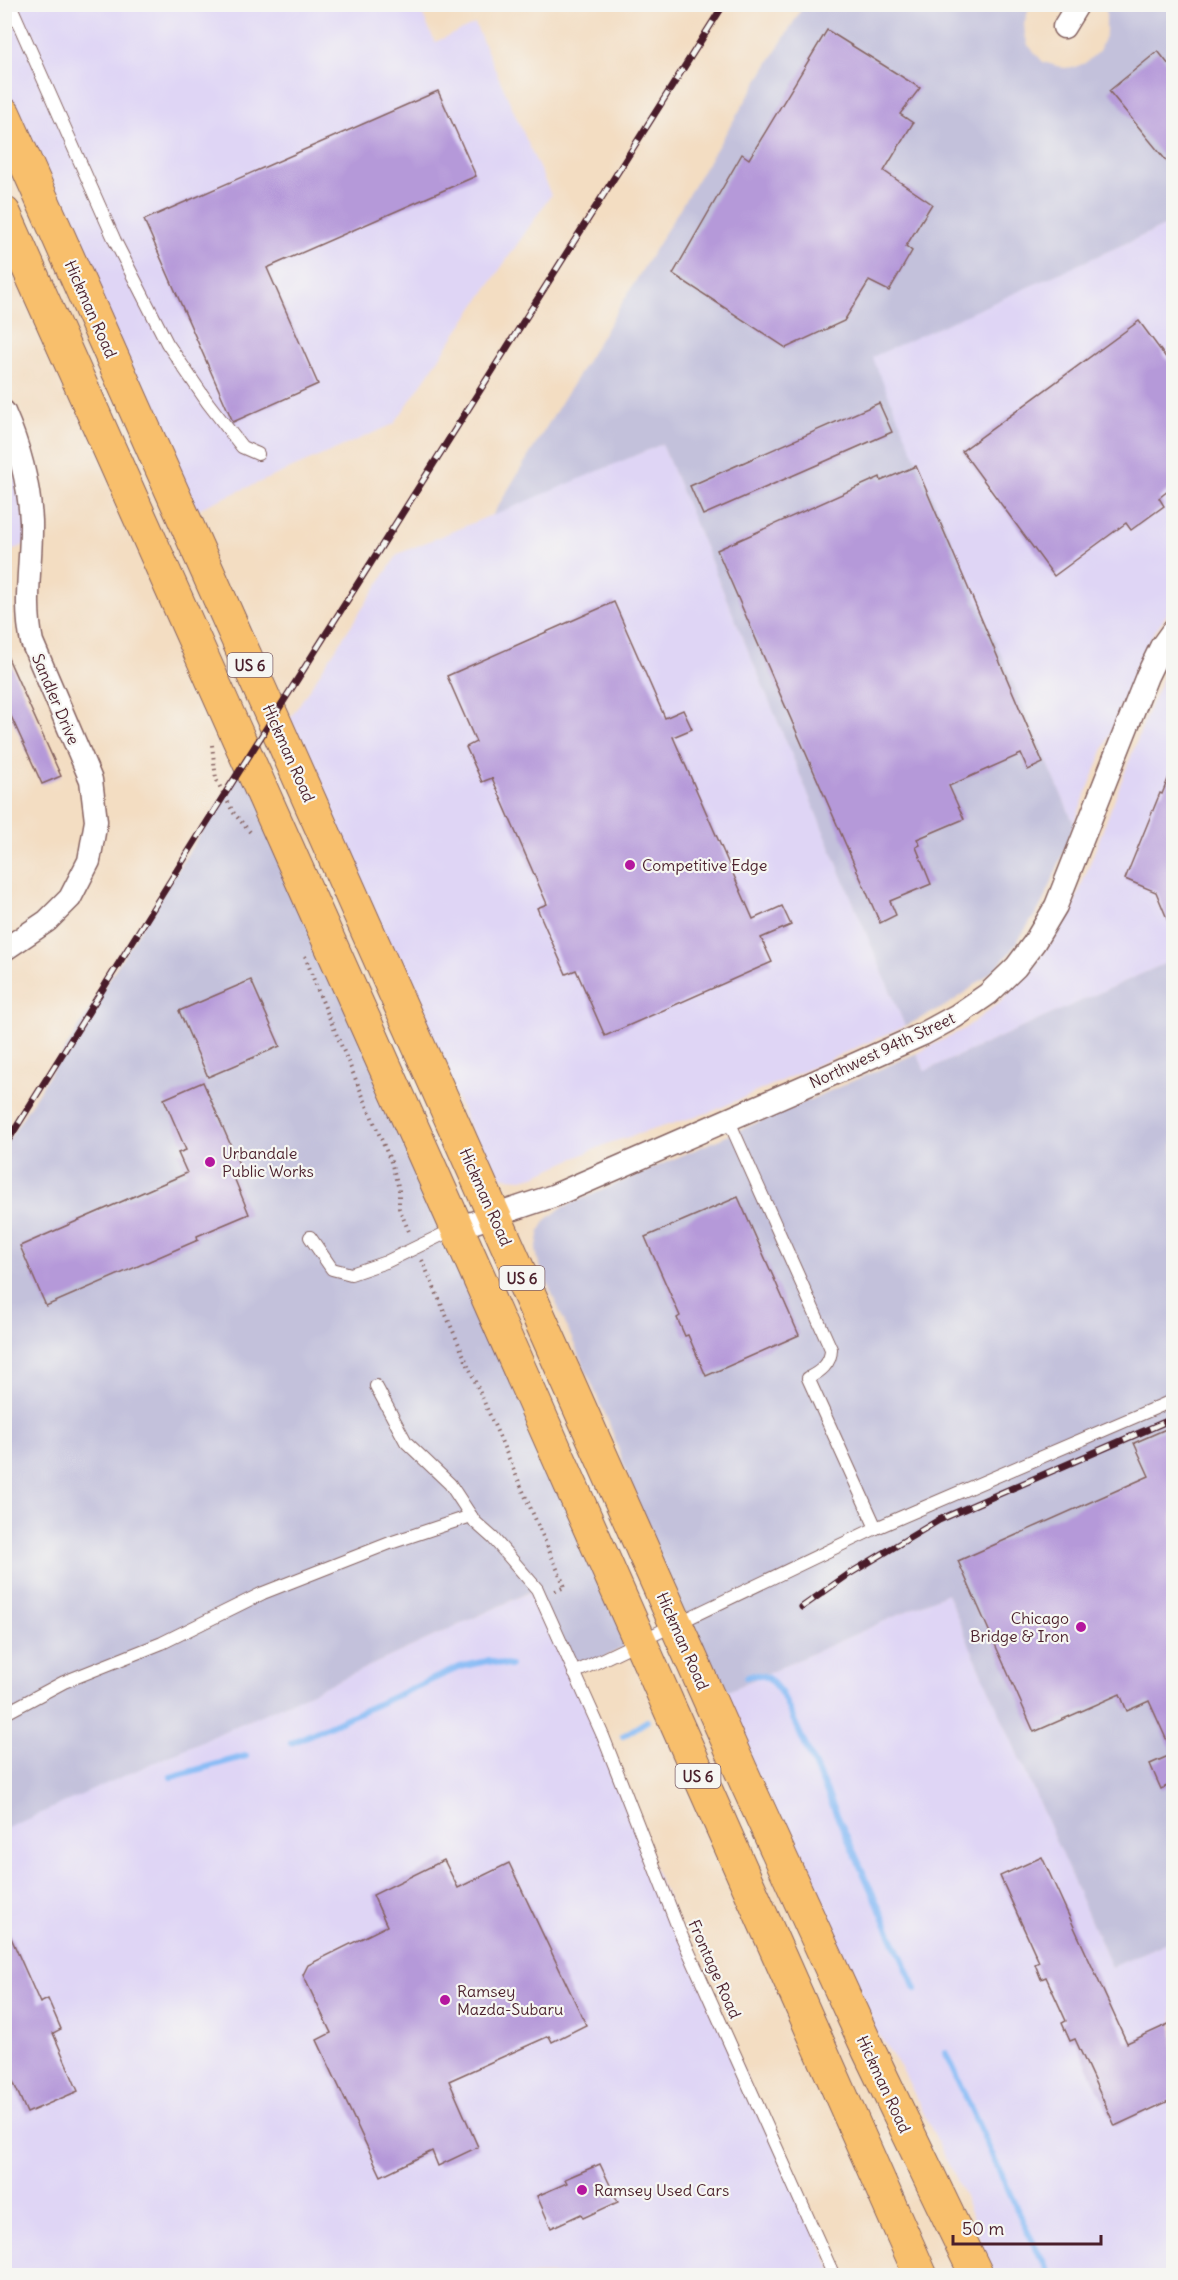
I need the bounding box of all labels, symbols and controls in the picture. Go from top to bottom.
street label: Hickman Road [60,257,122,361]
street label: Sandler Drive [28,650,84,748]
road number: US 6 [228,653,272,677]
street label: Hickman Road [258,701,320,805]
place label: Competitive Edge [642,855,767,875]
marker: Competitive Edge [623,858,637,872]
street label: Northwest 94th Street [806,1007,958,1092]
place label: Urbandale Public Works [222,1143,314,1181]
street label: Hickman Road [455,1145,517,1249]
marker: Urbandale Public Works [203,1155,217,1169]
road number: US 6 [500,1266,544,1290]
street label: Hickman Road [652,1589,714,1693]
place label: Chicago Bridge & Iron [970,1608,1069,1646]
marker: Chicago Bridge & Iron [1074,1620,1088,1634]
road number: US 6 [676,1764,720,1788]
street label: Frontage Road [684,1916,746,2022]
place label: Ramsey Mazda-Subaru [457,1981,563,2019]
marker: Ramsey Mazda-Subaru [438,1993,452,2007]
street label: Hickman Road [853,2032,915,2136]
place label: Ramsey Used Cars [594,2180,729,2200]
marker: Ramsey Used Cars [575,2183,589,2197]
scale bar [953,2208,1102,2246]
text: 50 m [962,2217,1004,2240]

